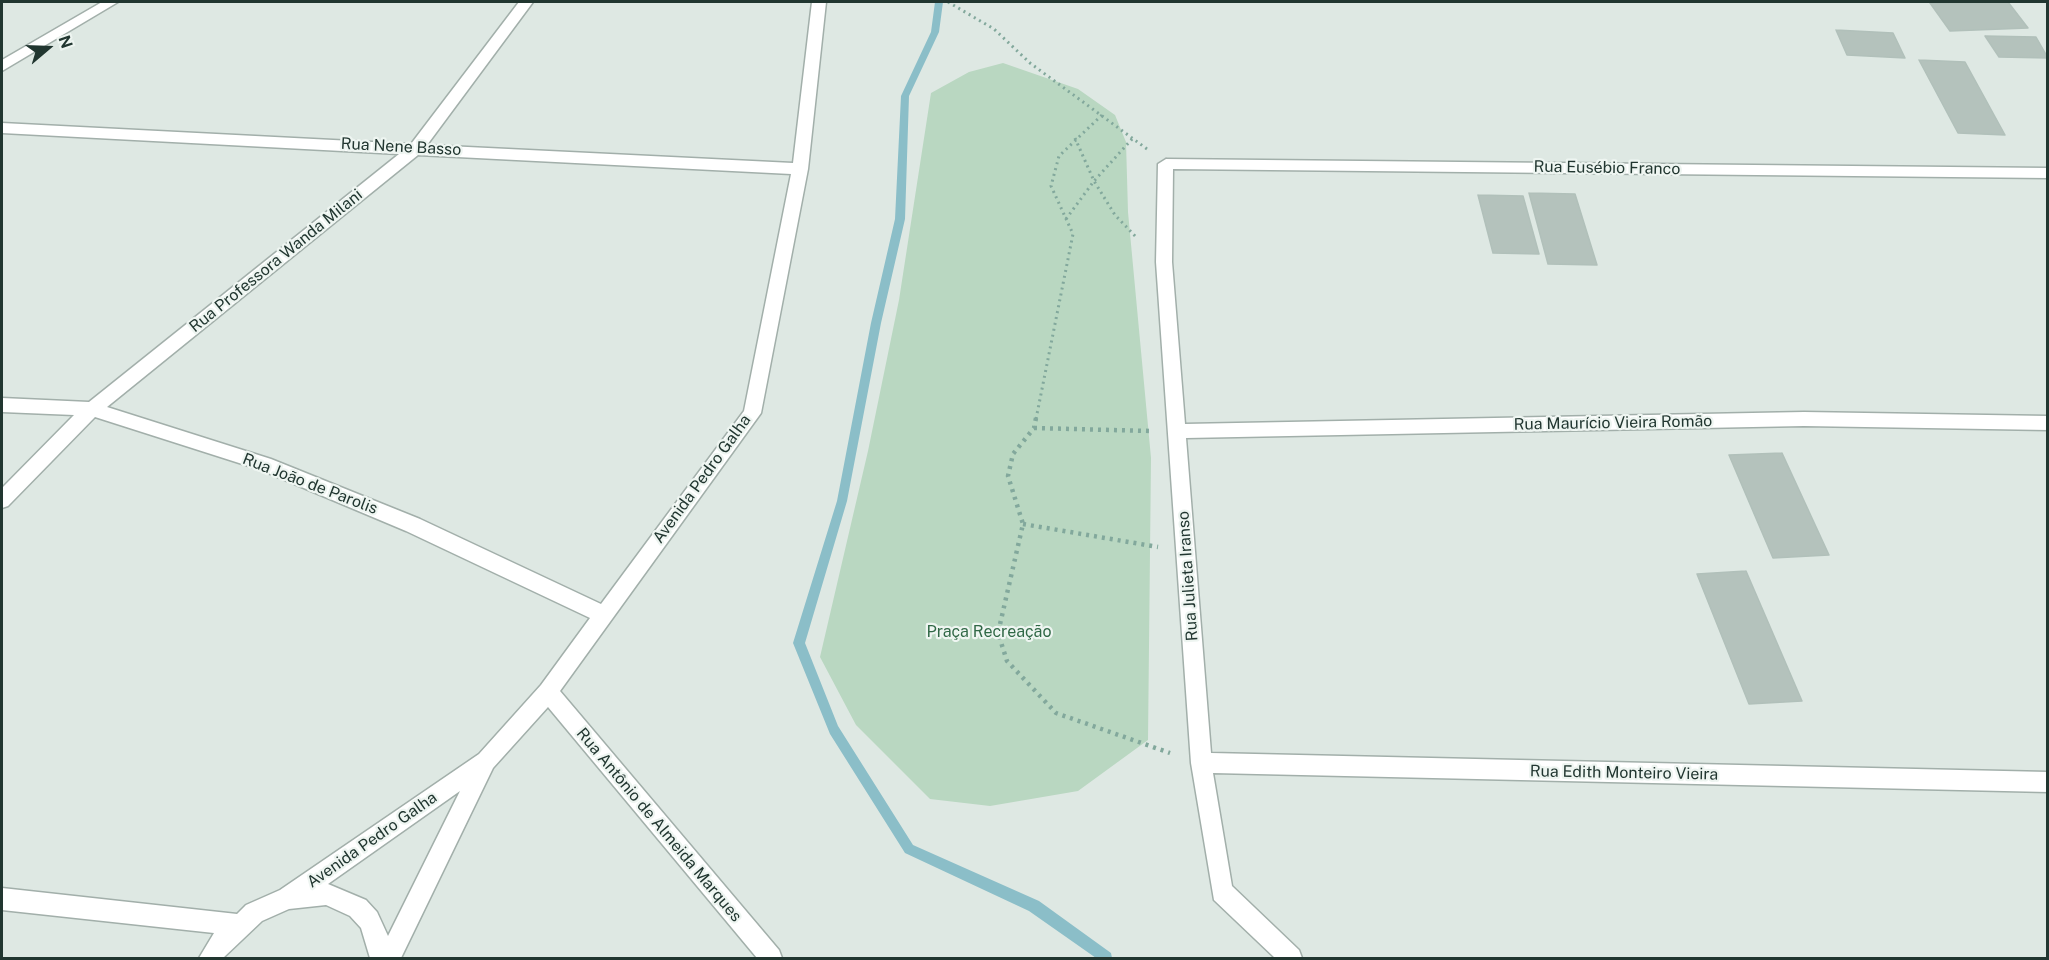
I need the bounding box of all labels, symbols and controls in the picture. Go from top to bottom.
north arrow [18,18,78,78]
text: N [54,33,77,51]
street label: Rua Nene Basso [340,134,462,160]
street label: Rua Eusébio Franco [1534,157,1680,179]
street label: Rua Professora Wanda Milani [186,185,366,337]
street label: Avenida Pedro Galha [649,411,755,547]
street label: Rua Maurício Vieira Romão [1514,412,1712,434]
street label: Rua João de Parolis [240,449,380,519]
street label: Rua Julieta Iranso [1174,510,1202,642]
park label: Praça Recreação [927,622,1051,642]
street label: Rua Antônio de Almeida Marques [572,724,746,926]
street label: Rua Edith Monteiro Vieira [1530,762,1718,784]
street label: Avenida Pedro Galha [303,788,441,892]

